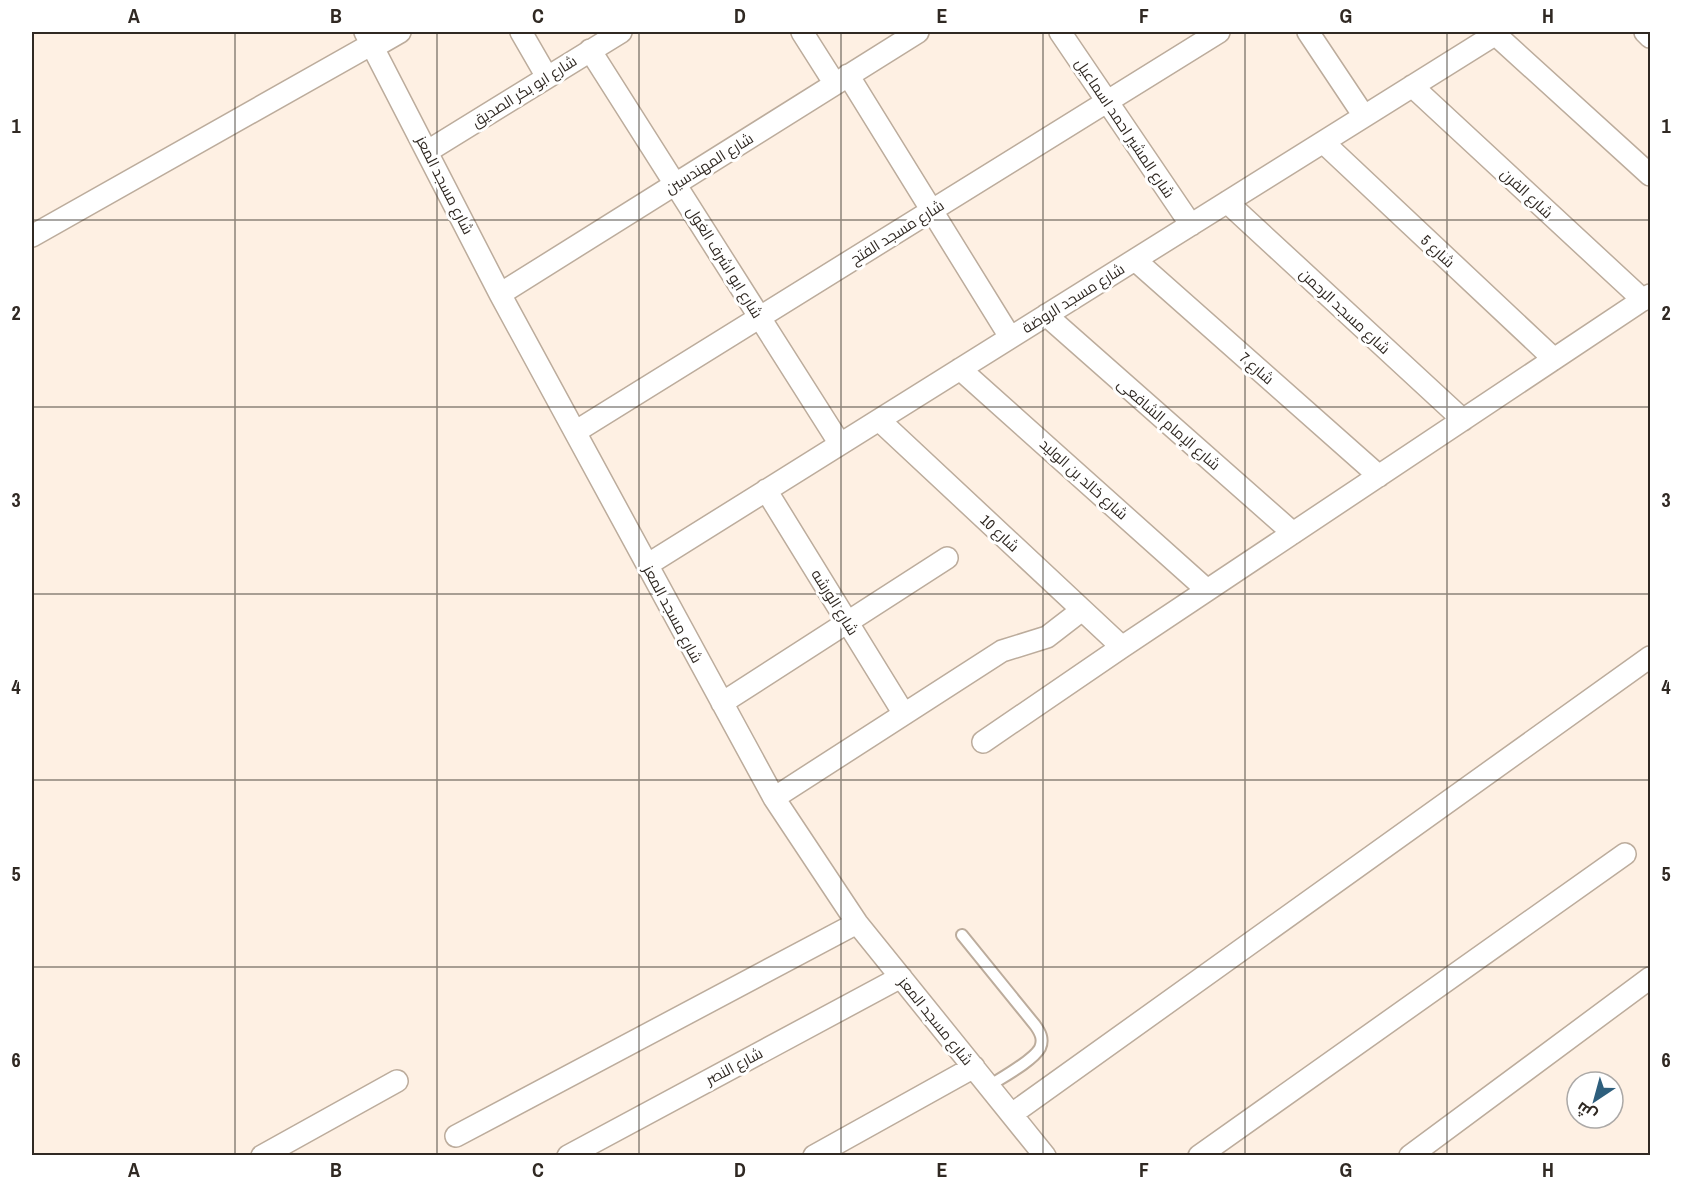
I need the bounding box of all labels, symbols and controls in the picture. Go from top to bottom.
text: A [128,2,140,29]
text: B [330,2,342,29]
text: C [532,2,544,29]
text: D [734,2,746,29]
text: E [937,2,948,29]
text: F [1139,2,1149,29]
text: G [1340,2,1352,29]
text: H [1542,2,1554,29]
street label: شارع ابو بكر الصديق [467,50,581,133]
street label: شارع المشير احمد اسماعيل [1069,54,1180,203]
text: 1 [11,112,21,139]
text: 1 [1661,112,1671,139]
street label: شارع المهندسين [661,127,758,199]
street label: شارع مسجد المعز [410,131,479,238]
street label: شارع الفرن [1495,163,1558,223]
street label: شارع مسجد الفتح [846,195,948,270]
street label: شارع ابو اشرف الغول [681,202,768,323]
street label: شارع 5 [1416,230,1460,273]
street label: شارع مسجد الروضة [1018,258,1129,339]
street label: شارع مسجد الرحمن [1294,263,1395,359]
text: 2 [11,299,21,326]
text: 2 [1661,299,1671,326]
street label: شارع 7 [1235,347,1279,390]
street label: شارع الإمام الشافعى [1112,373,1225,475]
street label: شارع خالد بن الوليد [1035,434,1133,525]
text: 3 [11,486,21,513]
text: 3 [1661,486,1671,513]
street label: شارع 10 [975,510,1024,557]
street label: شارع مسجد المعز [637,561,708,667]
street label: شارع الورشه [806,565,864,640]
text: 4 [11,673,21,700]
text: 4 [1661,673,1671,700]
text: 5 [11,860,21,887]
text: 5 [1661,860,1671,887]
street label: شارع مسجد المعز [893,972,978,1070]
street label: شارع النصر [701,1042,767,1091]
text: 6 [11,1046,21,1073]
text: 6 [1661,1046,1671,1073]
north arrow [1565,1070,1625,1130]
text: ش [1571,1097,1601,1127]
text: A [128,1156,140,1183]
text: B [330,1156,342,1183]
text: C [532,1156,544,1183]
text: D [734,1156,746,1183]
text: E [937,1156,948,1183]
text: F [1139,1156,1149,1183]
text: G [1340,1156,1352,1183]
text: H [1542,1156,1554,1183]

